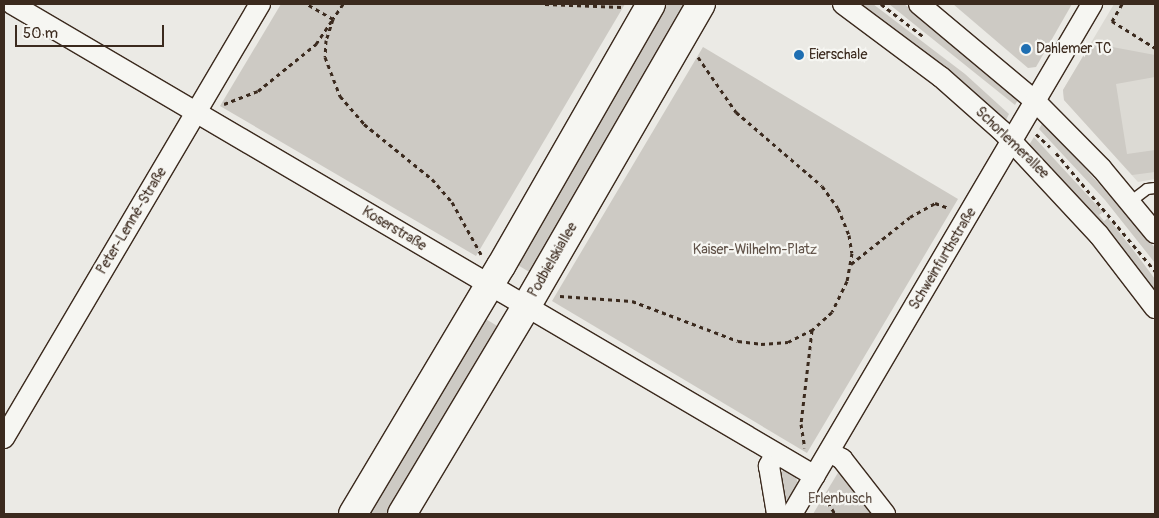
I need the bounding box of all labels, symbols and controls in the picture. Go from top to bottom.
scale bar [18,15,166,47]
text: 50 m [23,24,58,43]
place label: Dahlemer TC [1036,41,1112,57]
marker: Dahlemer TC [1020,43,1032,55]
place label: Eierschale [809,47,867,63]
marker: Eierschale [793,49,805,61]
street label: Schorlemerallee [972,104,1052,182]
street label: Peter-Lenné-Straße [93,164,171,278]
street label: Koserstraße [359,203,429,255]
street label: Schweinfurthstraße [906,205,980,313]
street label: Podbielskiallee [525,220,581,300]
park label: Kaiser-Wilhelm-Platz [693,242,817,258]
park label: Erlenbusch [808,491,872,507]

